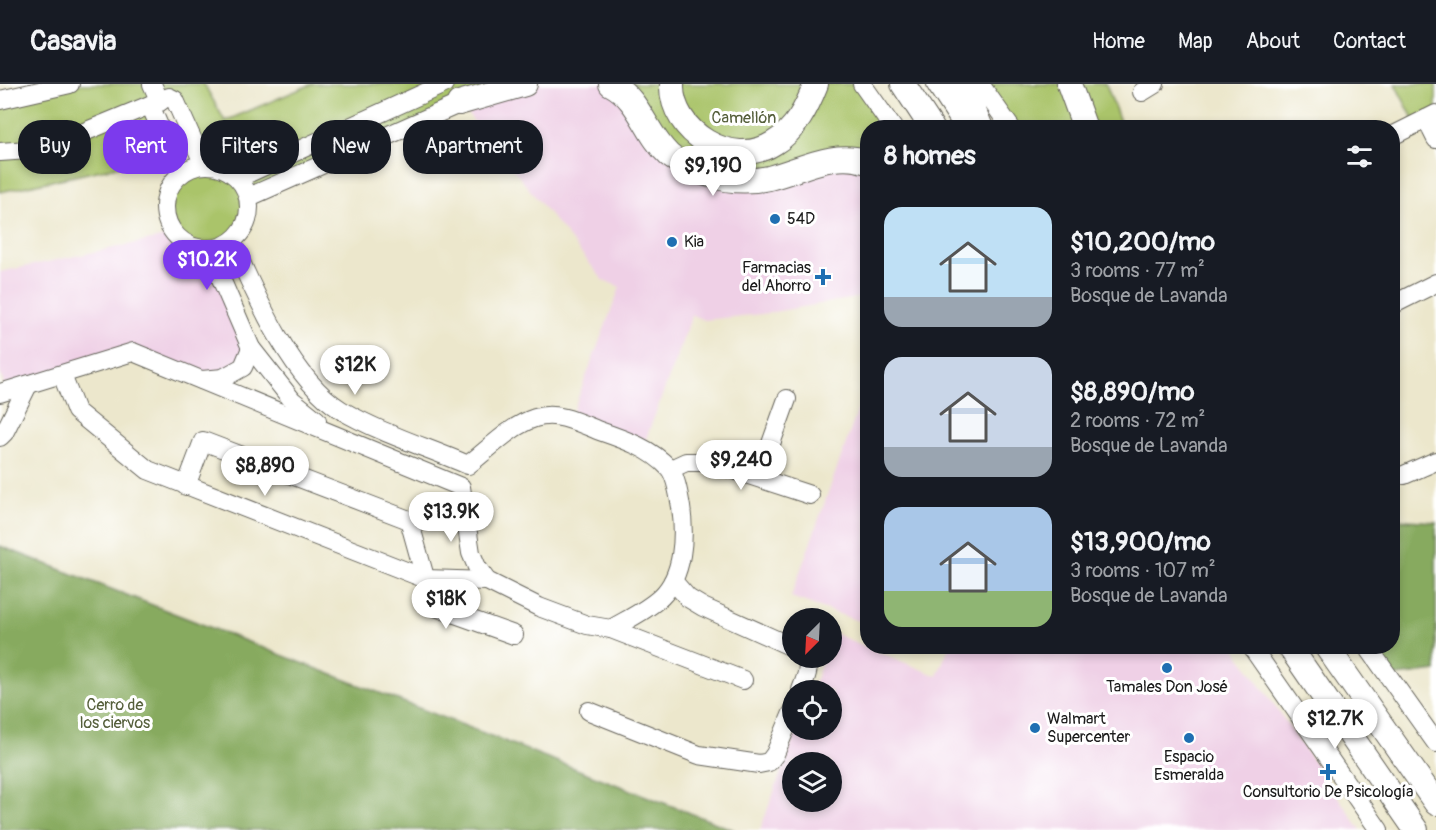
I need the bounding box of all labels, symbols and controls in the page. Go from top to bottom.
text: Casavia [30,24,116,59]
text: Home [1092,28,1145,55]
text: Map [1178,28,1213,55]
text: About [1246,28,1300,55]
text: Contact [1333,28,1406,55]
park label: Camellón [712,108,776,128]
chip: Buy [18,120,91,174]
chip: Rent [103,120,188,174]
chip: Filters [200,120,299,174]
chip: New [311,120,391,174]
chip: Apartment [403,120,543,174]
text: 8 homes [884,140,976,172]
icon: filters [1343,140,1376,173]
pin: $9,190 [664,146,762,197]
text: $9,190 [684,153,742,178]
place label: 54D [787,209,815,229]
marker: 54D [768,212,782,226]
text: $10,200/mo [1070,226,1215,258]
icon: home [932,231,1004,303]
place label: Kia [684,232,704,252]
marker: Kia [665,235,679,249]
pin: $10.2K [158,240,256,291]
text: $10.2K [177,247,237,272]
place label: Farmacias del Ahorro [742,258,811,296]
text: 3 rooms · 77 m² [1070,258,1205,283]
marker: Farmacias del Ahorro [816,270,830,284]
text: Bosque de Lavanda [1070,283,1228,308]
pin: $12K [319,345,391,396]
text: $12K [334,352,376,377]
text: $8,890/mo [1070,376,1194,408]
icon: home [932,381,1004,453]
text: 2 rooms · 72 m² [1070,408,1205,433]
text: Bosque de Lavanda [1070,433,1228,458]
pin: $9,240 [692,440,790,491]
pin: $8,890 [216,446,314,497]
text: $9,240 [710,447,772,472]
text: $8,890 [235,453,295,478]
pin: $13.9K [402,492,500,543]
text: $13.9K [423,499,479,524]
text: $13,900/mo [1070,526,1211,558]
icon: home [932,531,1004,603]
text: 3 rooms · 107 m² [1070,558,1216,583]
pin: $18K [410,579,482,630]
text: Bosque de Lavanda [1070,583,1228,608]
text: $18K [426,586,466,611]
north arrow [782,608,842,668]
map controls [782,608,842,812]
marker: Tamales Don José [1160,661,1174,675]
place label: Tamales Don José [1106,677,1228,697]
button: locate [782,680,842,740]
park label: Cerro de los ciervos [80,695,150,733]
pin: $12.7K [1286,699,1384,750]
text: $12.7K [1307,706,1363,731]
place label: Walmart Supercenter [1047,709,1130,747]
marker: Walmart Supercenter [1028,721,1042,735]
marker: Espacio Esmeralda [1182,731,1196,745]
place label: Espacio Esmeralda [1154,747,1224,785]
button: layers [782,752,842,812]
marker: Consultorio De Psicología [1319,763,1337,781]
place label: Consultorio De Psicología [1243,782,1413,802]

